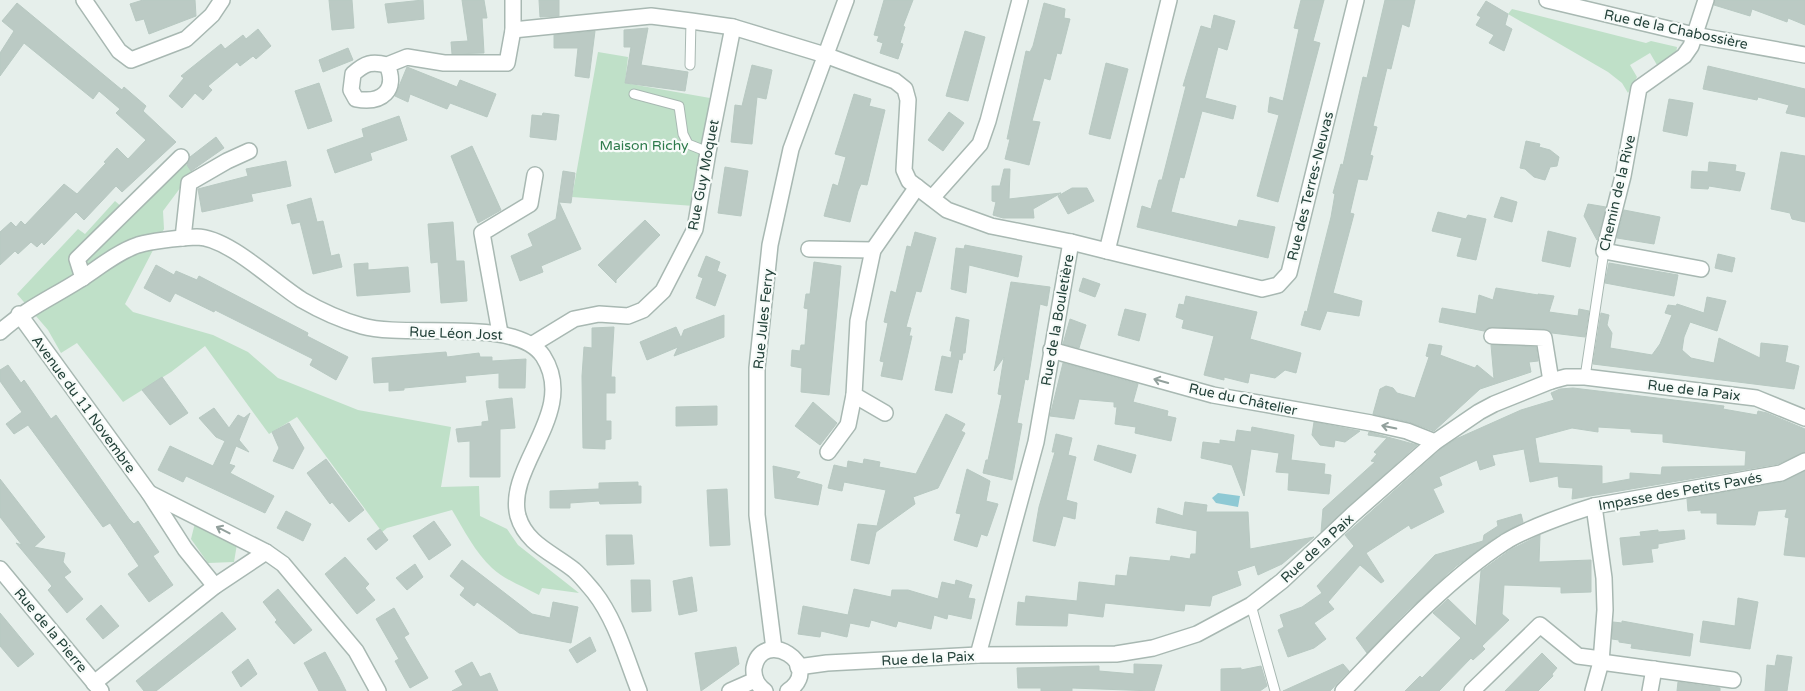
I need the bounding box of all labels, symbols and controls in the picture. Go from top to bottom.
street label: Rue de la Chabossière [1602,6,1750,53]
street label: Rue des Terres-Neuvas [1284,110,1337,262]
street label: Rue Guy Moquet [684,117,723,232]
street label: Chemin de la Rive [1596,133,1639,253]
park label: Maison Richy [599,137,689,154]
street label: Rue de la Bouletière [1038,253,1077,387]
street label: Rue Jules Ferry [750,267,777,370]
street label: Rue Léon Jost [409,323,504,344]
street label: Avenue du 11 Novembre [28,332,139,476]
one-way arrow [1153,375,1169,385]
street label: Rue de la Paix [1647,376,1741,405]
street label: Rue du Châtelier [1187,380,1299,419]
one-way arrow [1381,421,1397,431]
street label: Impasse des Petits Pavés [1597,469,1764,514]
street label: Rue de la Paix [1277,510,1357,586]
one-way arrow [215,525,230,535]
street label: Rue de la Pierre [10,585,91,676]
street label: Rue de la Paix [881,648,975,669]

